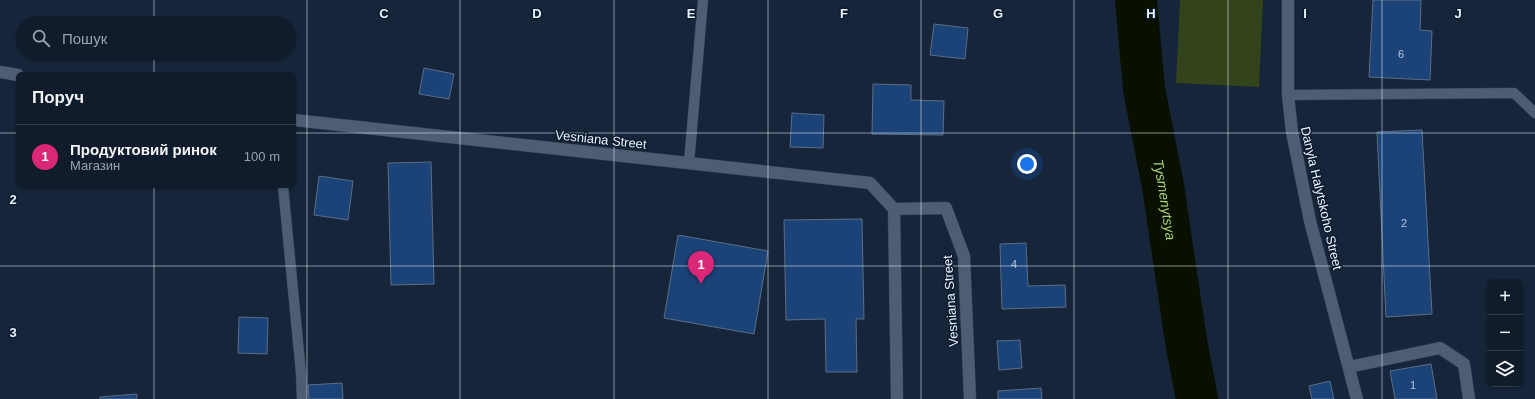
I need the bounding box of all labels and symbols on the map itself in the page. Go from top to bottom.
text: C [379,6,389,21]
text: D [532,6,542,21]
text: E [687,6,696,21]
text: F [840,6,848,21]
text: G [993,6,1003,21]
text: H [1146,6,1156,21]
text: I [1303,6,1307,21]
text: J [1454,6,1462,21]
house number: 6 [1398,48,1404,60]
street label: Danyla Halytskoho Street [1298,125,1345,272]
street label: Vesniana Street [555,127,648,152]
your location [1017,154,1037,174]
water label: Tysmenytsya [1150,158,1179,241]
text: 2 [9,192,17,207]
house number: 2 [1401,217,1407,229]
pin: 1 [688,251,714,284]
street label: Vesniana Street [940,254,961,347]
house number: 4 [1011,258,1017,270]
text: 3 [9,325,17,340]
house number: 1 [1410,379,1416,391]

